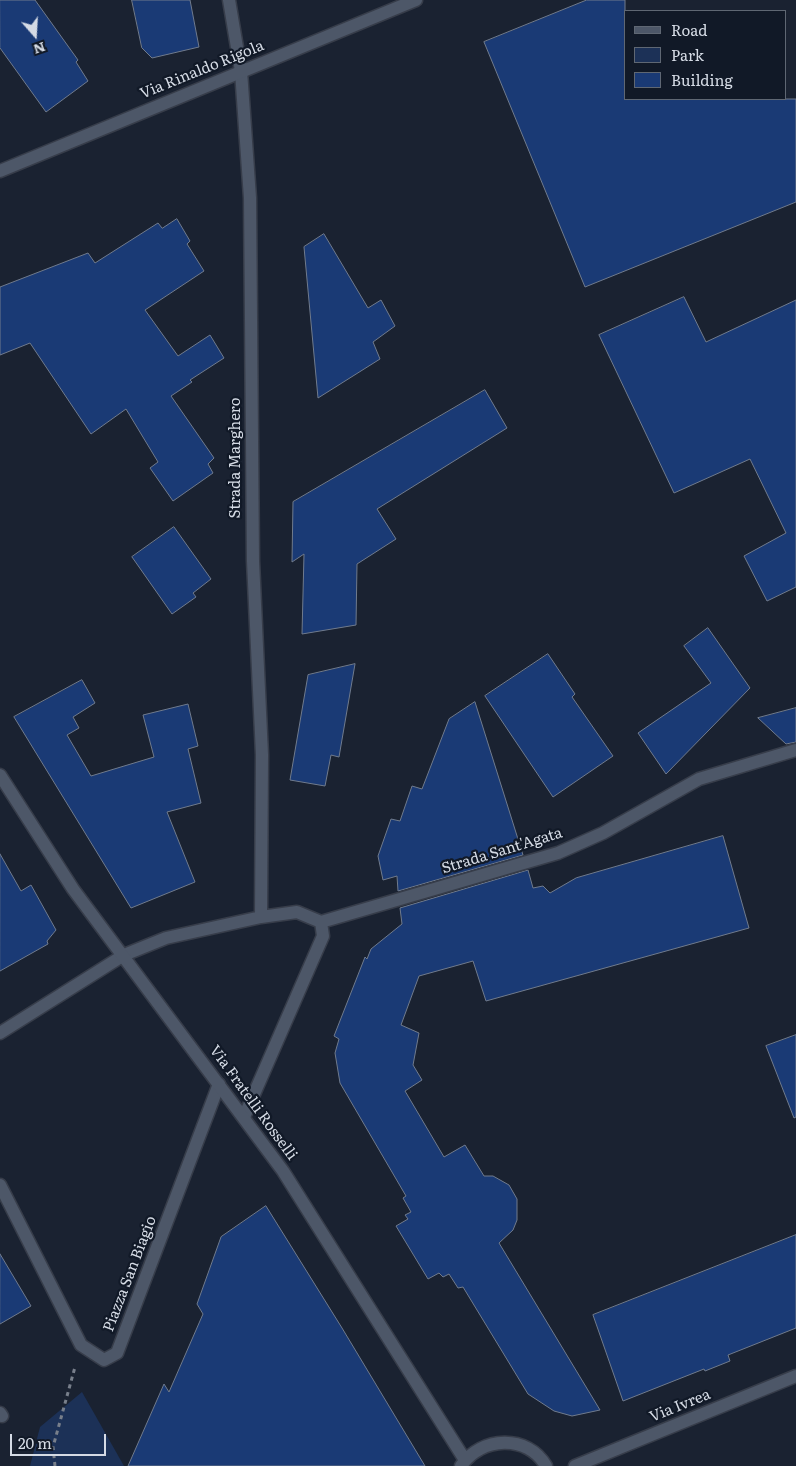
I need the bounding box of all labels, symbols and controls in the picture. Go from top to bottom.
north arrow [10,10,60,60]
legend [624,10,786,100]
text: Road [671,18,707,41]
street label: Via Rinaldo Rigola [137,37,267,103]
text: N [31,38,49,61]
text: Park [671,43,704,66]
text: Building [671,68,733,91]
street label: Strada Marghero [227,397,245,519]
street label: Strada Sant'Agata [439,824,565,878]
street label: Via Fratelli Rosselli [205,1042,301,1164]
street label: Piazza San Biagio [100,1214,160,1334]
street label: Via Ivrea [647,1386,713,1426]
scale bar [12,1424,109,1456]
text: 20 m [18,1431,52,1454]

